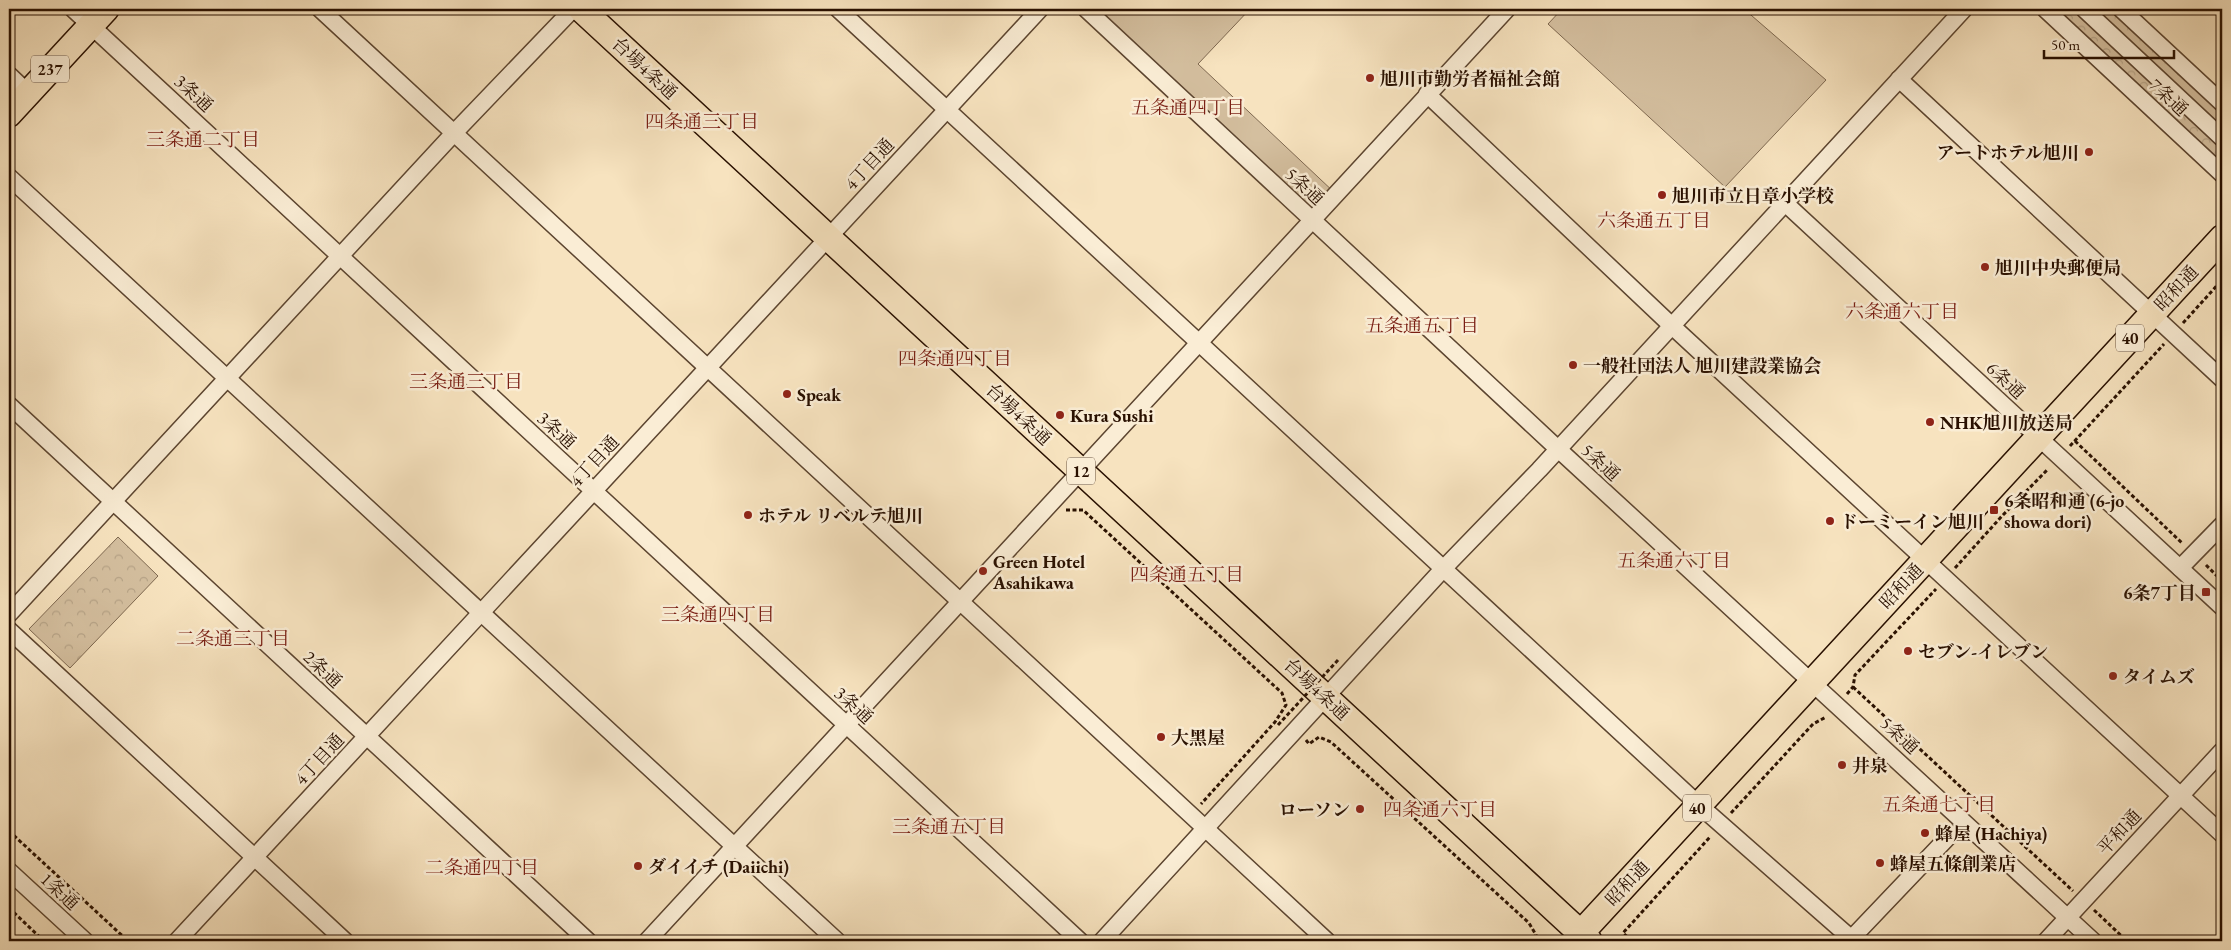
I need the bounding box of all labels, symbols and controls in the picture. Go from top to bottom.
scale bar [2044,28,2174,60]
street label: 台場4条通 [608,32,682,104]
text: 50 m [2051,35,2080,54]
road number: 237 [31,56,69,82]
place label: 旭川市勤労者福祉会館 [1380,67,1560,90]
street label: 3条通 [170,69,218,117]
marker: 旭川市勤労者福祉会館 [1364,72,1376,84]
street label: 7条通 [2145,73,2193,121]
district label: 五条通四丁目 [1131,95,1245,120]
district label: 四条通三丁目 [645,109,759,134]
district label: 三条通二丁目 [146,127,260,152]
street label: 4丁目通 [839,133,899,195]
place label: アートホテル旭川 [1936,141,2079,164]
marker: アートホテル旭川 [2083,146,2095,158]
street label: 5条通 [1281,162,1329,210]
place label: 旭川市立日章小学校 [1672,184,1834,207]
marker: 旭川市立日章小学校 [1656,189,1668,201]
district label: 六条通五丁目 [1597,208,1711,233]
place label: 旭川中央郵便局 [1995,256,2121,279]
street label: 昭和通 [2149,260,2203,316]
marker: 旭川中央郵便局 [1979,261,1991,273]
district label: 六条通六丁目 [1845,299,1959,324]
district label: 五条通五丁目 [1365,313,1479,338]
road number: 40 [2116,324,2144,352]
district label: 四条通四丁目 [898,346,1012,371]
place label: 一般社団法人 旭川建設業協会 [1583,354,1821,377]
street label: 6条通 [1982,356,2030,404]
marker: 一般社団法人 旭川建設業協会 [1567,359,1579,371]
district label: 三条通三丁目 [409,369,523,394]
street label: 台場4条通 [982,378,1056,450]
place label: Speak [797,383,842,406]
marker: Speak [781,388,793,400]
place label: Kura Sushi [1070,404,1154,427]
street label: 3条通 [533,406,581,454]
marker: Kura Sushi [1054,409,1066,421]
place label: NHK旭川放送局 [1940,411,2073,434]
marker: NHK旭川放送局 [1924,416,1936,428]
street label: 4丁目通 [564,430,624,492]
street label: 5条通 [1577,438,1625,486]
road number: 12 [1067,458,1095,484]
place label: 6条昭和通 (6-jo showa dori) [2004,489,2124,533]
place label: ホテル リベルテ旭川 [758,504,923,527]
marker: 6条昭和通 (6-jo showa dori) [1988,504,2000,516]
marker: ホテル リベルテ旭川 [742,509,754,521]
place label: ドーミーイン旭川 [1840,510,1984,533]
marker: ドーミーイン旭川 [1824,515,1836,527]
district label: 五条通六丁目 [1617,548,1731,573]
place label: Green Hotel Asahikawa [992,550,1085,594]
street label: 昭和通 [1874,558,1928,614]
district label: 四条通五丁目 [1130,562,1244,587]
marker: Green Hotel Asahikawa [977,565,989,577]
place label: 6条7丁目 [2123,581,2196,604]
marker: 6条7丁目 [2200,586,2212,598]
district label: 三条通四丁目 [661,602,775,627]
district label: 二条通三丁目 [176,626,290,651]
place label: セブン-イレブン [1918,640,2048,663]
street label: 2条通 [299,645,347,693]
marker: セブン-イレブン [1902,645,1914,657]
street label: 台場4条通 [1280,653,1354,725]
place label: タイムズ [2123,665,2195,688]
marker: タイムズ [2107,670,2119,682]
street label: 3条通 [830,681,878,729]
street label: 5条通 [1876,711,1924,759]
place label: 大黑屋 [1171,726,1225,749]
street label: 4丁目通 [289,728,349,790]
marker: 大黑屋 [1155,731,1167,743]
place label: 井泉 [1852,754,1888,777]
marker: 井泉 [1836,759,1848,771]
district label: 五条通七丁目 [1882,792,1996,817]
road number: 40 [1683,794,1711,821]
district label: 四条通六丁目 [1383,797,1497,822]
place label: ローソン [1279,798,1350,821]
marker: ローソン [1354,803,1366,815]
street label: 平和通 [2092,804,2146,860]
district label: 三条通五丁目 [892,814,1006,839]
place label: 蜂屋 (Hachiya) [1935,822,2047,845]
marker: 蜂屋 (Hachiya) [1919,827,1931,839]
place label: 蜂屋五條創業店 [1890,852,2016,875]
district label: 二条通四丁目 [425,855,539,880]
place label: ダイイチ (Daiichi) [648,855,789,878]
street label: 昭和通 [1600,855,1654,911]
marker: 蜂屋五條創業店 [1874,857,1886,869]
marker: ダイイチ (Daiichi) [632,860,644,872]
street label: 1条通 [36,867,84,915]

